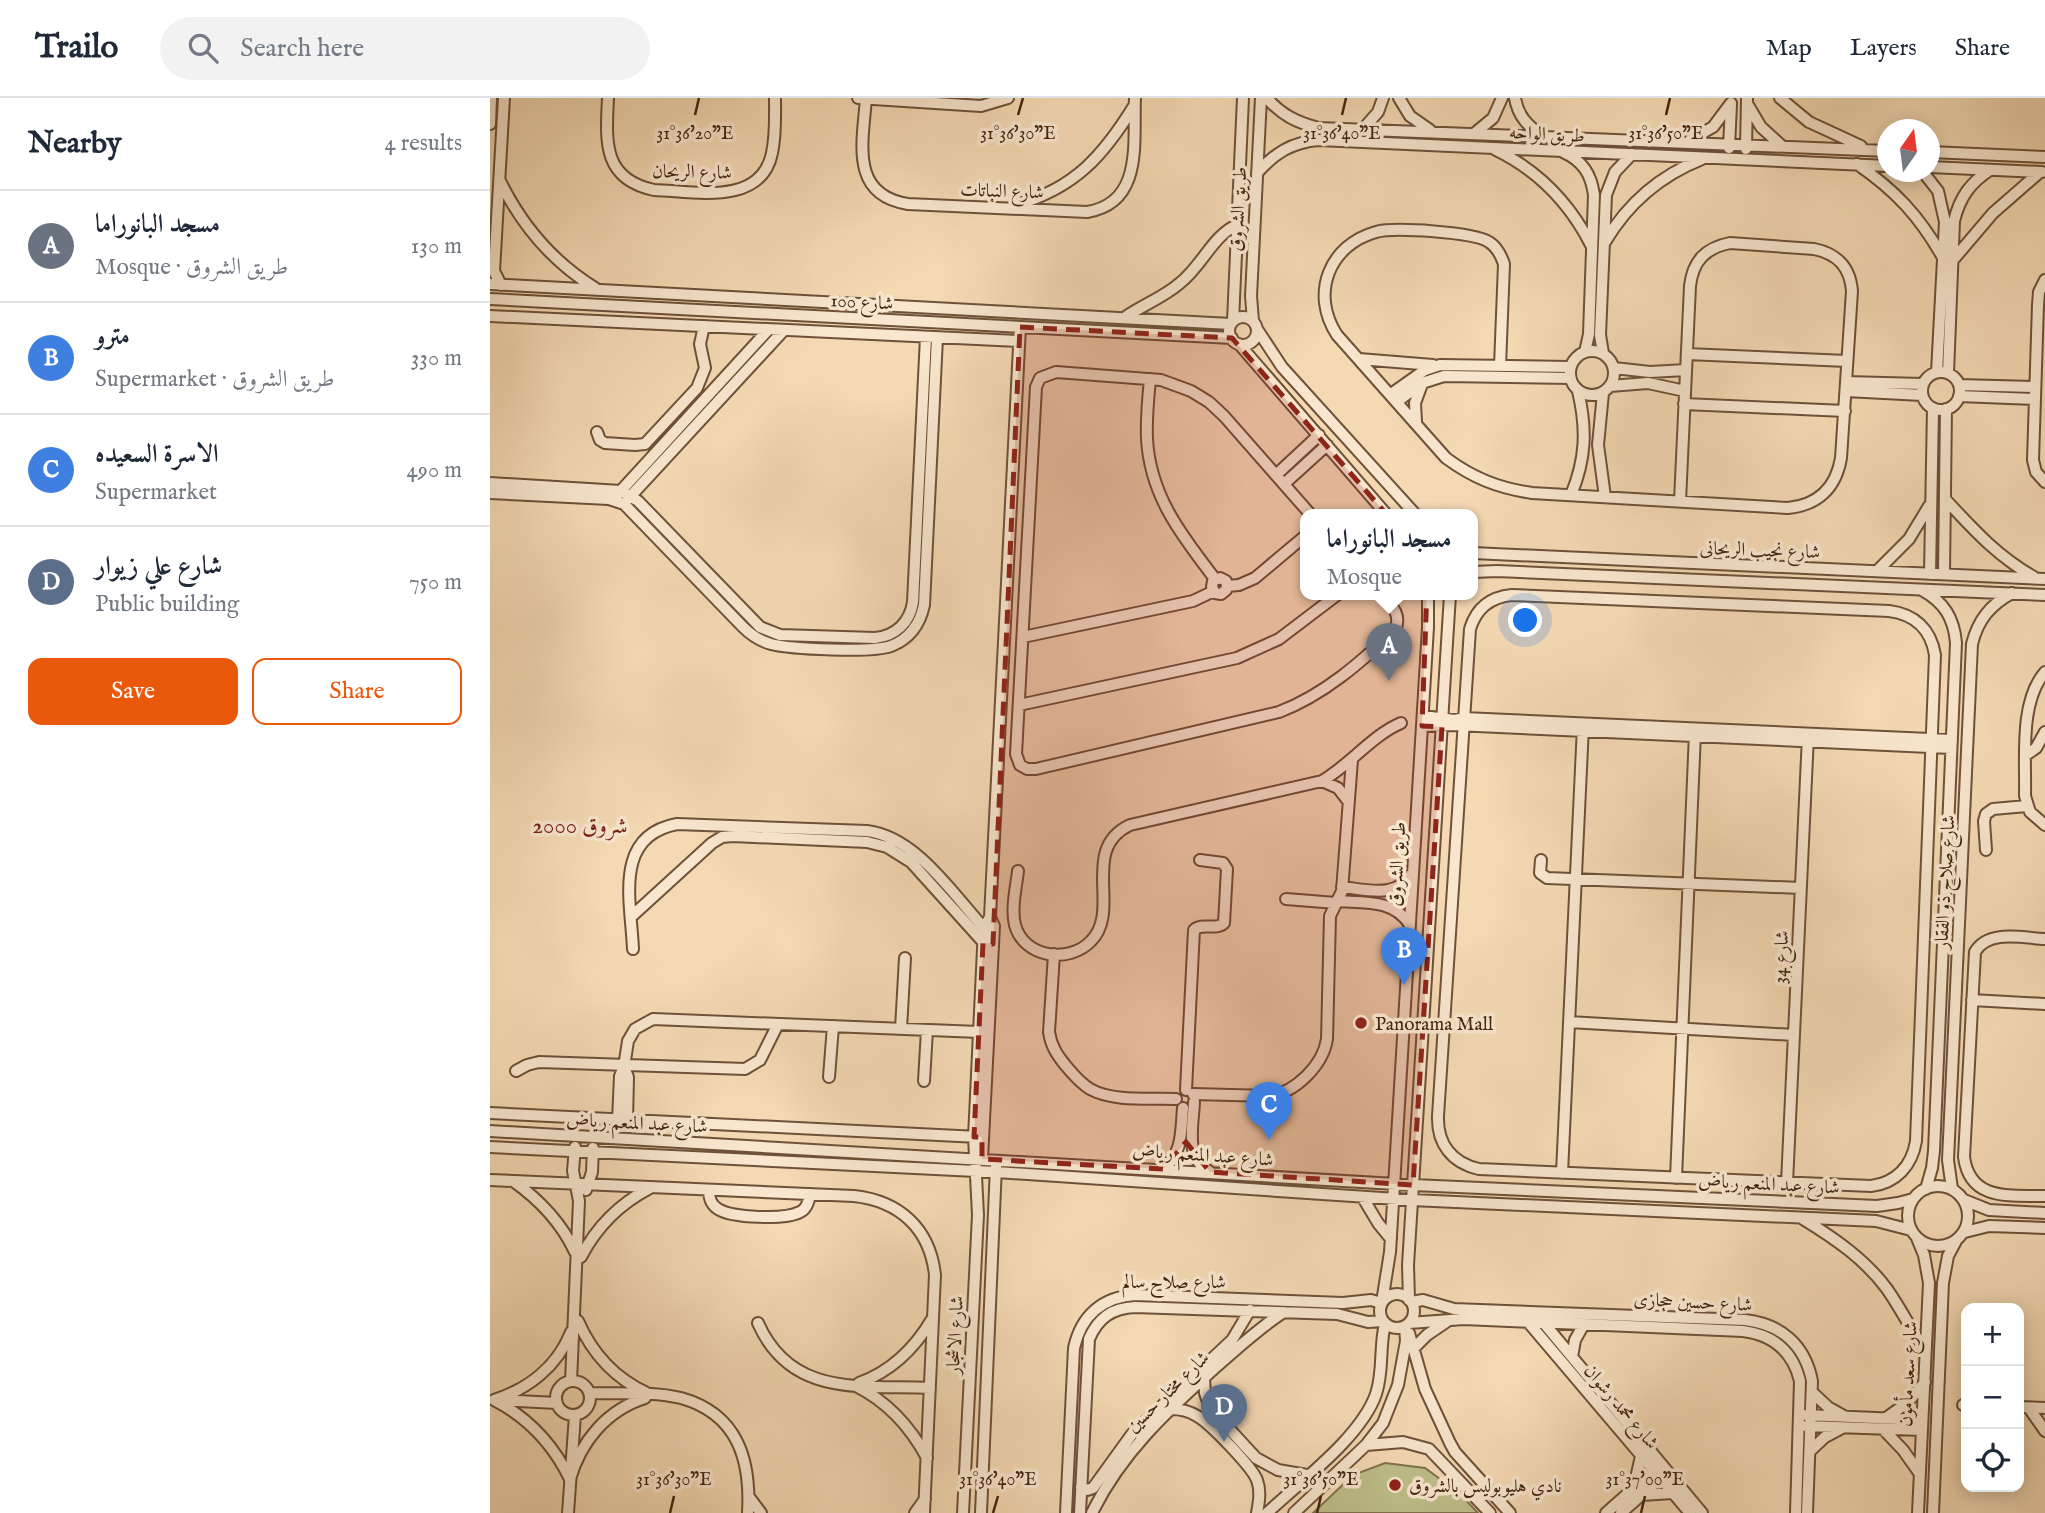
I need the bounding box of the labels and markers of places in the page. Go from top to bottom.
pin: A [1366,623,1412,681]
pin: B [1381,927,1427,985]
place label: Panorama Mall [1375,1013,1494,1037]
marker: Panorama Mall [1353,1015,1369,1031]
pin: C [1246,1082,1292,1140]
pin: D [1201,1384,1247,1442]
place label: نادي هليوبوليس بالشروق [1409,1475,1562,1501]
marker: نادي هليوبوليس بالشروق [1387,1477,1403,1493]

